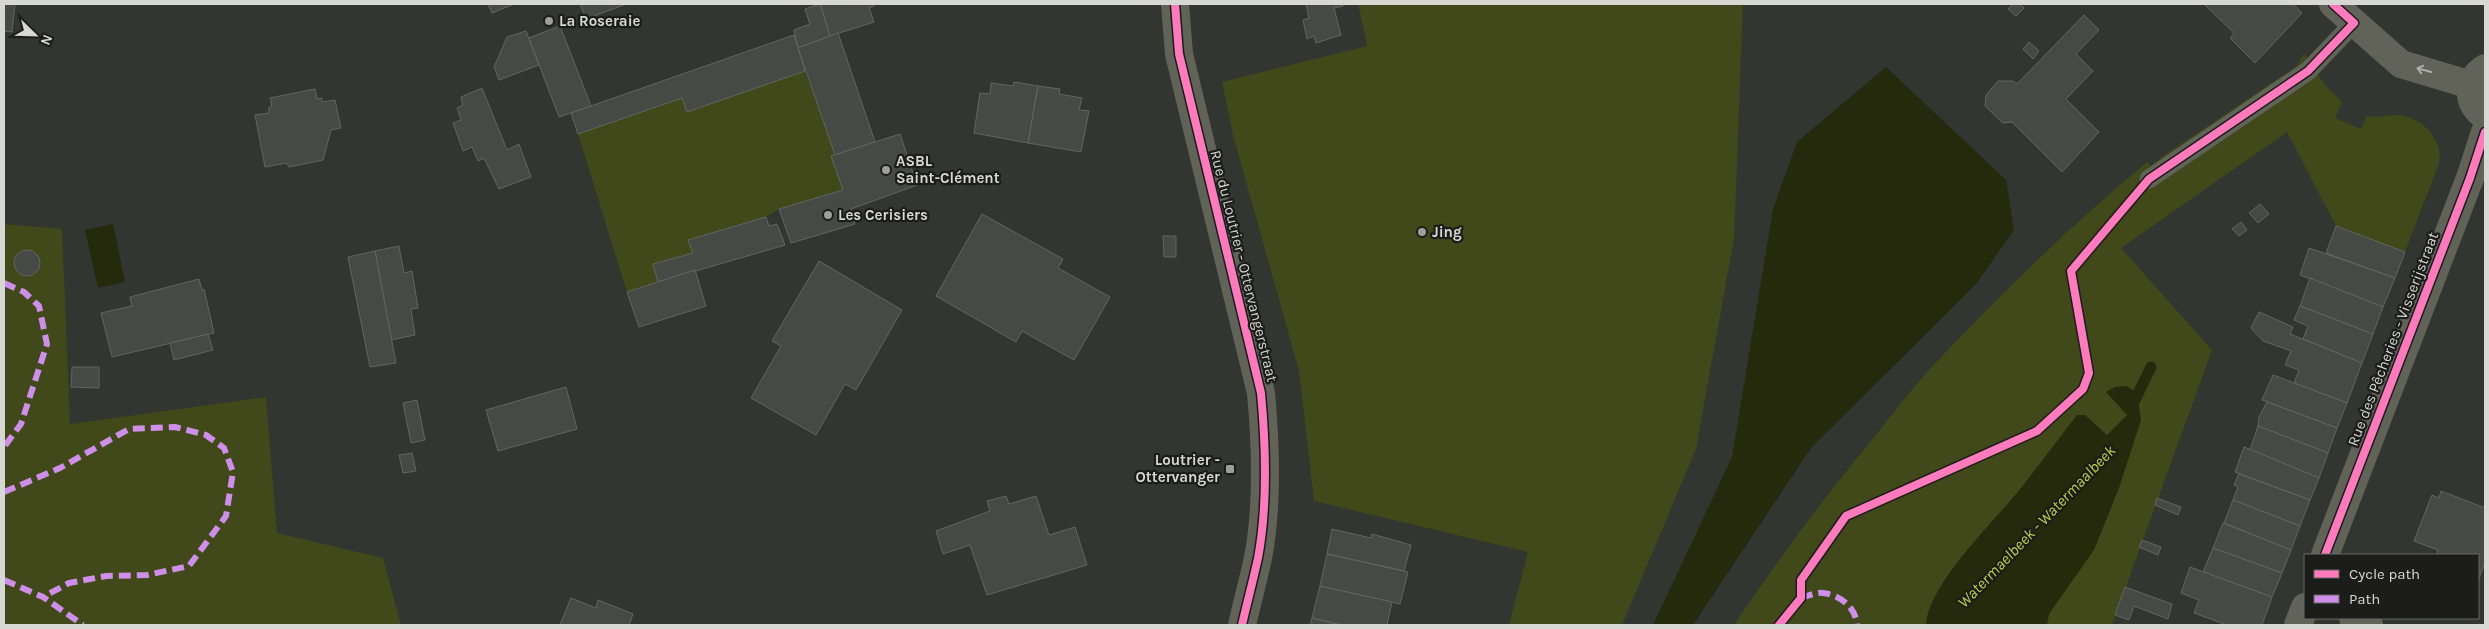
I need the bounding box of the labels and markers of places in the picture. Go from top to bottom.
place label: La Roseraie [559,12,641,30]
marker: La Roseraie [543,15,555,27]
place label: ASBL Saint-Clément [896,152,1000,187]
marker: ASBL Saint-Clément [880,164,892,176]
place label: Les Cerisiers [838,206,928,224]
marker: Les Cerisiers [822,209,834,221]
place label: Jing [1432,223,1462,241]
marker: Jing [1416,226,1428,238]
place label: Loutrier - Ottervanger [1136,451,1220,486]
marker: Loutrier - Ottervanger [1224,463,1236,475]

